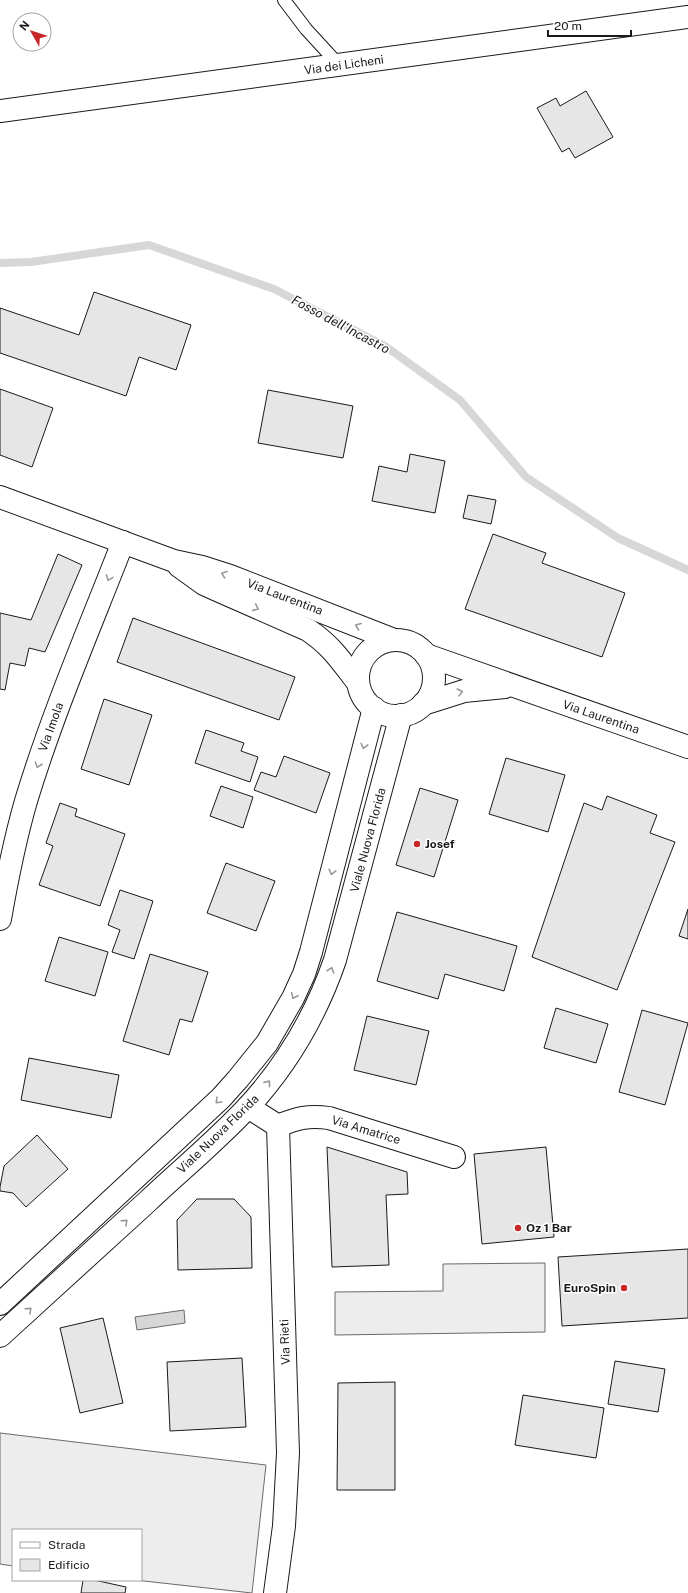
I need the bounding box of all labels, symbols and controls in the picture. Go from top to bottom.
north arrow [12,12,52,52]
scale bar [548,12,631,38]
text: N [17,19,32,33]
text: 20 m [554,19,582,33]
street label: Via dei Licheni [303,52,385,78]
water label: Fosso dell'Incastro [289,292,392,357]
one-way arrow [220,570,227,578]
one-way arrow [106,574,114,581]
street label: Via Laurentina [245,576,325,618]
one-way arrow [252,603,260,611]
one-way arrow [355,622,362,630]
one-way arrow [456,688,463,697]
street label: Via Laurentina [561,697,641,737]
street label: Via Imola [36,700,66,754]
one-way arrow [360,742,369,749]
one-way arrow [34,761,42,768]
street label: Viale Nuova Florida [347,786,389,894]
place label: Josef [425,837,455,851]
marker: Josef [412,839,422,849]
one-way arrow [328,869,336,875]
one-way arrow [327,966,335,973]
one-way arrow [291,992,299,1000]
one-way arrow [263,1080,270,1087]
street label: Viale Nuova Florida [174,1092,262,1176]
one-way arrow [215,1096,223,1104]
street label: Via Amatrice [330,1113,402,1147]
one-way arrow [120,1220,127,1227]
place label: Oz 1 Bar [526,1221,572,1235]
marker: Oz 1 Bar [513,1223,523,1233]
place label: EuroSpin [564,1281,616,1295]
marker: EuroSpin [619,1283,629,1293]
one-way arrow [24,1307,32,1314]
street label: Via Rieti [277,1319,293,1365]
legend [12,1529,142,1581]
text: Strada [48,1538,85,1552]
text: Edificio [48,1558,90,1572]

